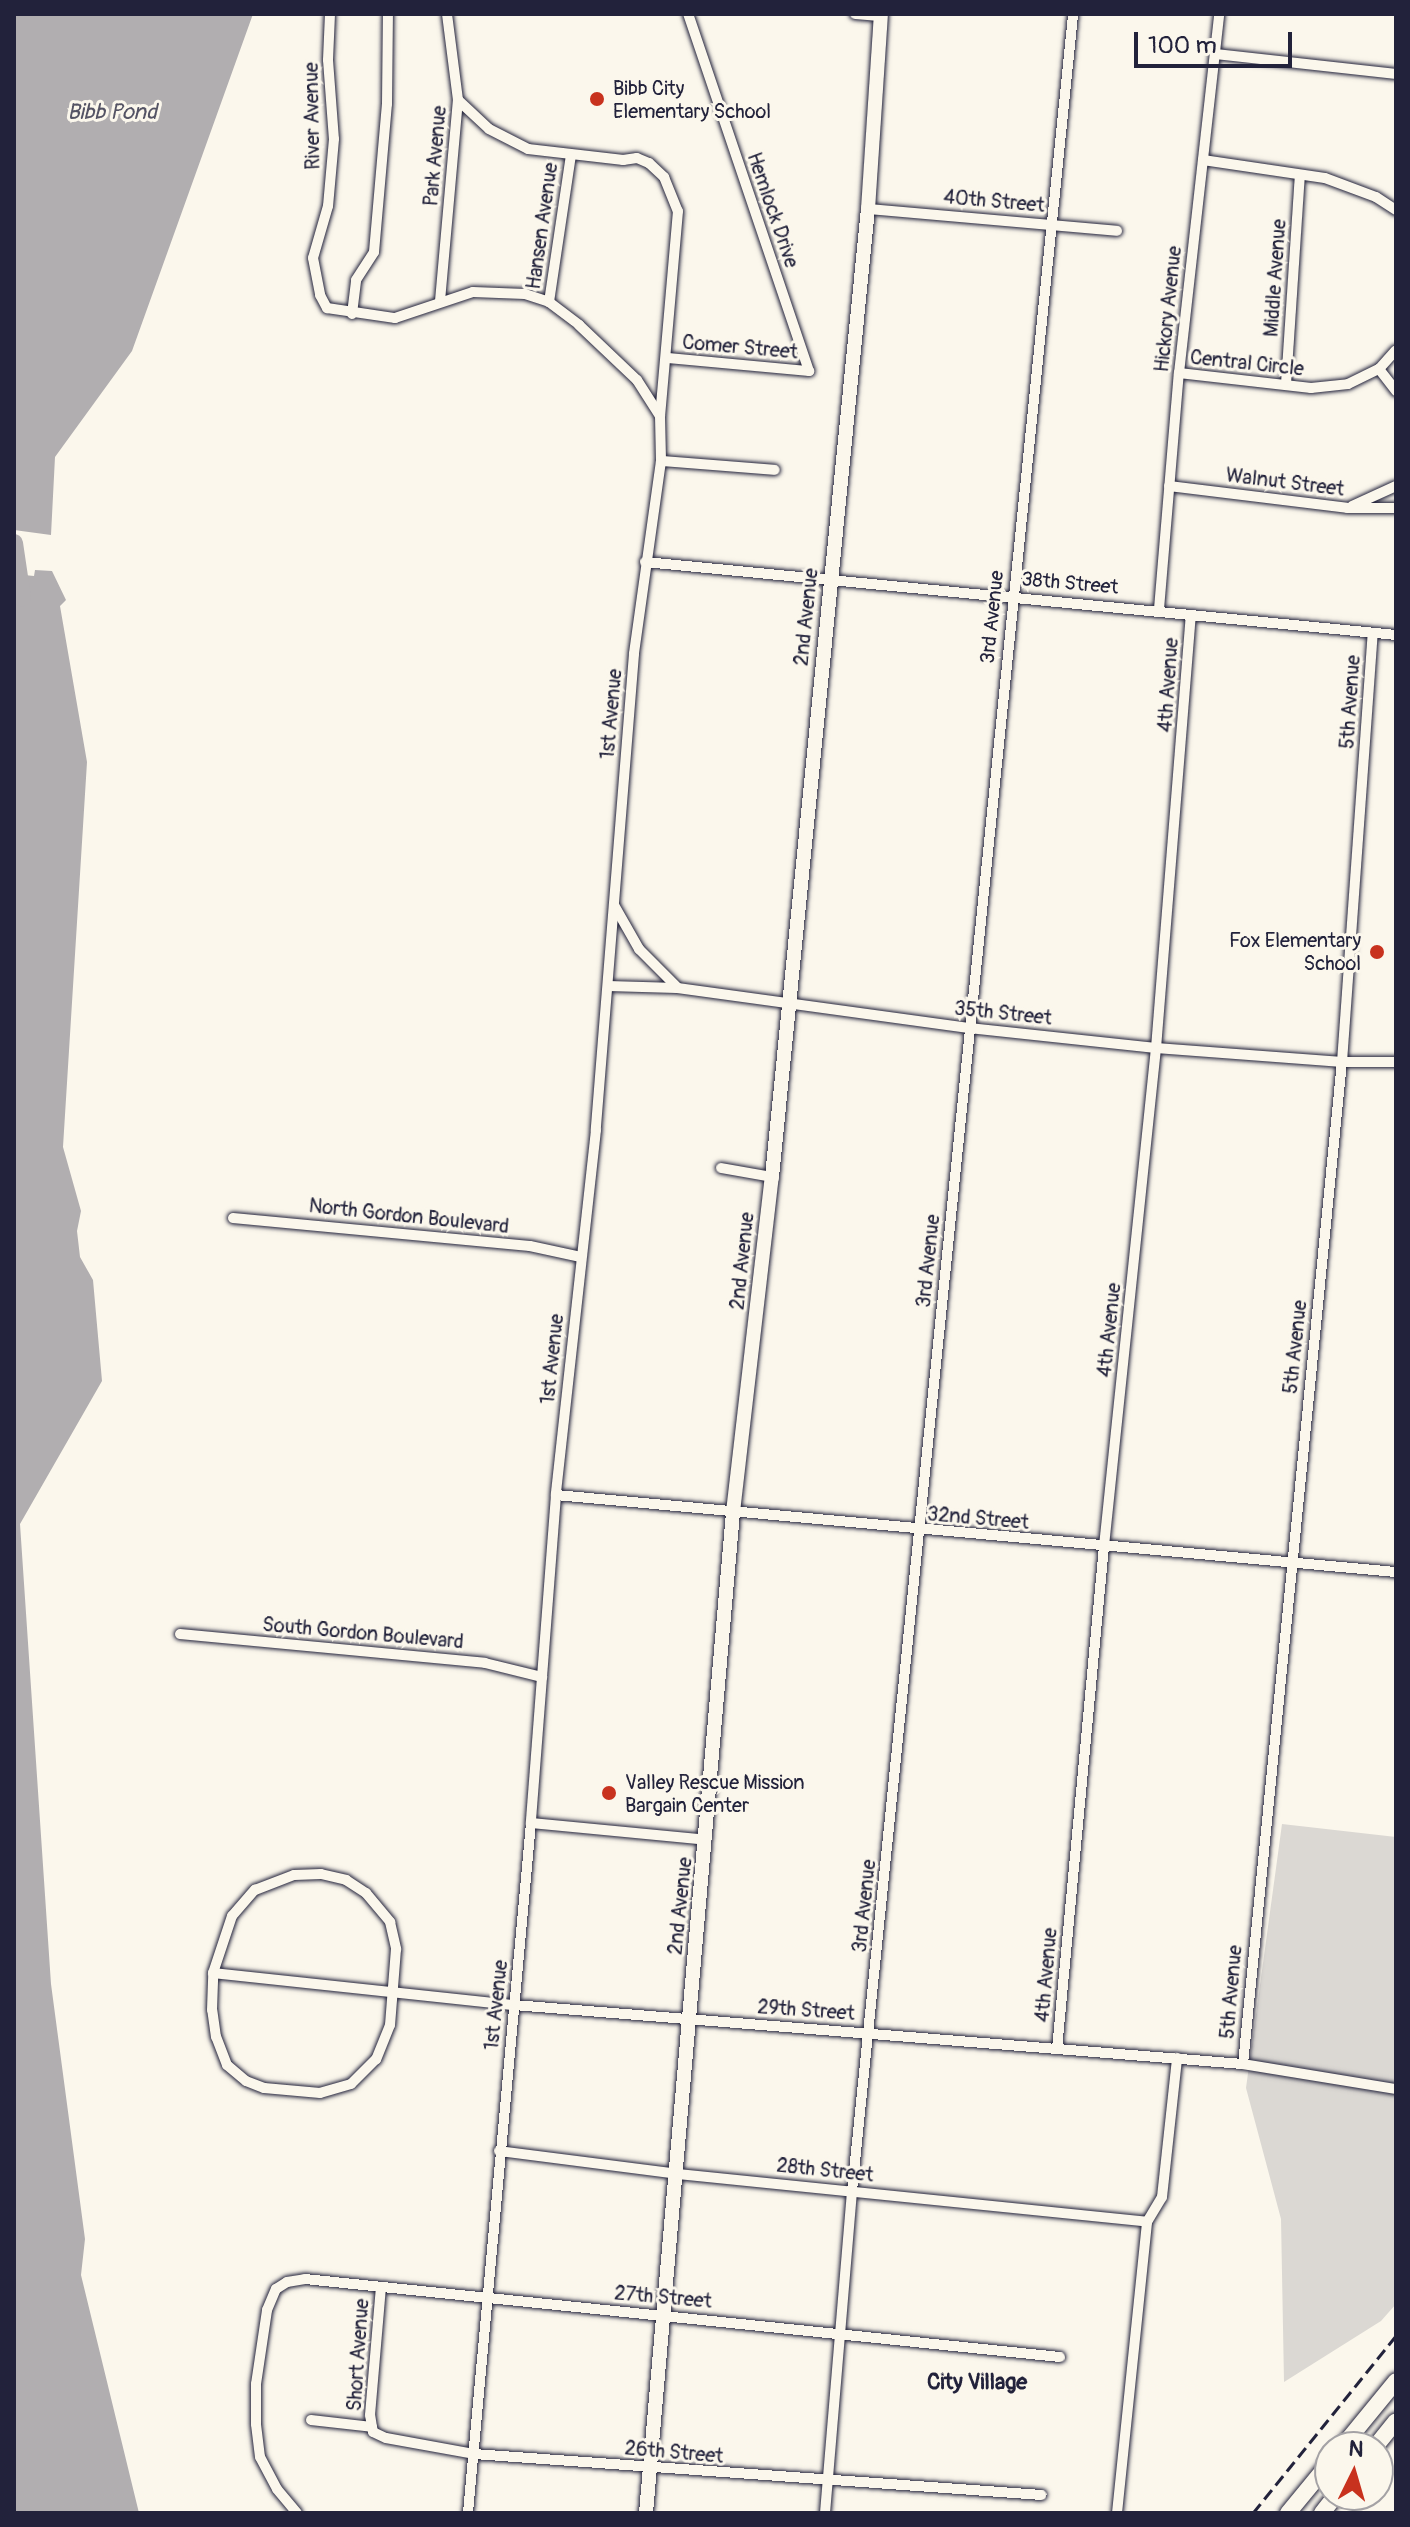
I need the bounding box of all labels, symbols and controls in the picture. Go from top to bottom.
scale bar [1138,16,1296,66]
text: 100 m [1148,31,1217,60]
street label: River Avenue [299,62,325,170]
place label: Bibb City Elementary School [613,76,771,123]
marker: Bibb City Elementary School [588,90,606,108]
water label: Bibb Pond [67,100,157,126]
street label: Park Avenue [419,105,451,207]
street label: Hemlock Drive [742,149,804,271]
street label: Hansen Avenue [521,161,563,291]
street label: 40th Street [943,185,1045,217]
street label: Middle Avenue [1259,218,1291,338]
street label: Hickory Avenue [1149,245,1187,373]
street label: Comer Street [681,330,799,364]
street label: Central Circle [1189,345,1305,381]
street label: Walnut Street [1224,463,1346,501]
street label: 2nd Avenue [789,567,823,667]
street label: 38th Street [1021,567,1119,599]
street label: 3rd Avenue [975,569,1009,665]
street label: 4th Avenue [1153,637,1183,733]
street label: 5th Avenue [1335,654,1365,750]
street label: 1st Avenue [595,668,627,760]
place label: Fox Elementary School [1229,928,1361,975]
marker: Fox Elementary School [1368,943,1386,961]
street label: 35th Street [953,996,1053,1030]
street label: North Gordon Boulevard [308,1194,510,1238]
street label: 2nd Avenue [725,1211,759,1311]
street label: 3rd Avenue [911,1213,945,1309]
street label: 4th Avenue [1092,1282,1126,1378]
street label: 5th Avenue [1278,1299,1312,1395]
street label: 1st Avenue [535,1313,569,1405]
street label: 32nd Street [926,1502,1030,1534]
street label: South Gordon Boulevard [261,1612,465,1654]
place label: Valley Rescue Mission Bargain Center [625,1770,805,1817]
marker: Valley Rescue Mission Bargain Center [600,1784,618,1802]
street label: 2nd Avenue [663,1856,697,1956]
street label: 3rd Avenue [847,1858,881,1954]
street label: 4th Avenue [1030,1927,1062,2023]
street label: 5th Avenue [1215,1944,1247,2040]
street label: 1st Avenue [479,1959,513,2051]
street label: 29th Street [757,1995,855,2025]
street label: 28th Street [775,2153,875,2187]
street label: 27th Street [613,2281,713,2313]
street label: Short Avenue [342,2298,374,2412]
district label: City Village [927,2370,1027,2396]
north arrow [1314,2431,1394,2511]
text: N [1347,2434,1365,2464]
street label: 26th Street [624,2436,724,2468]

